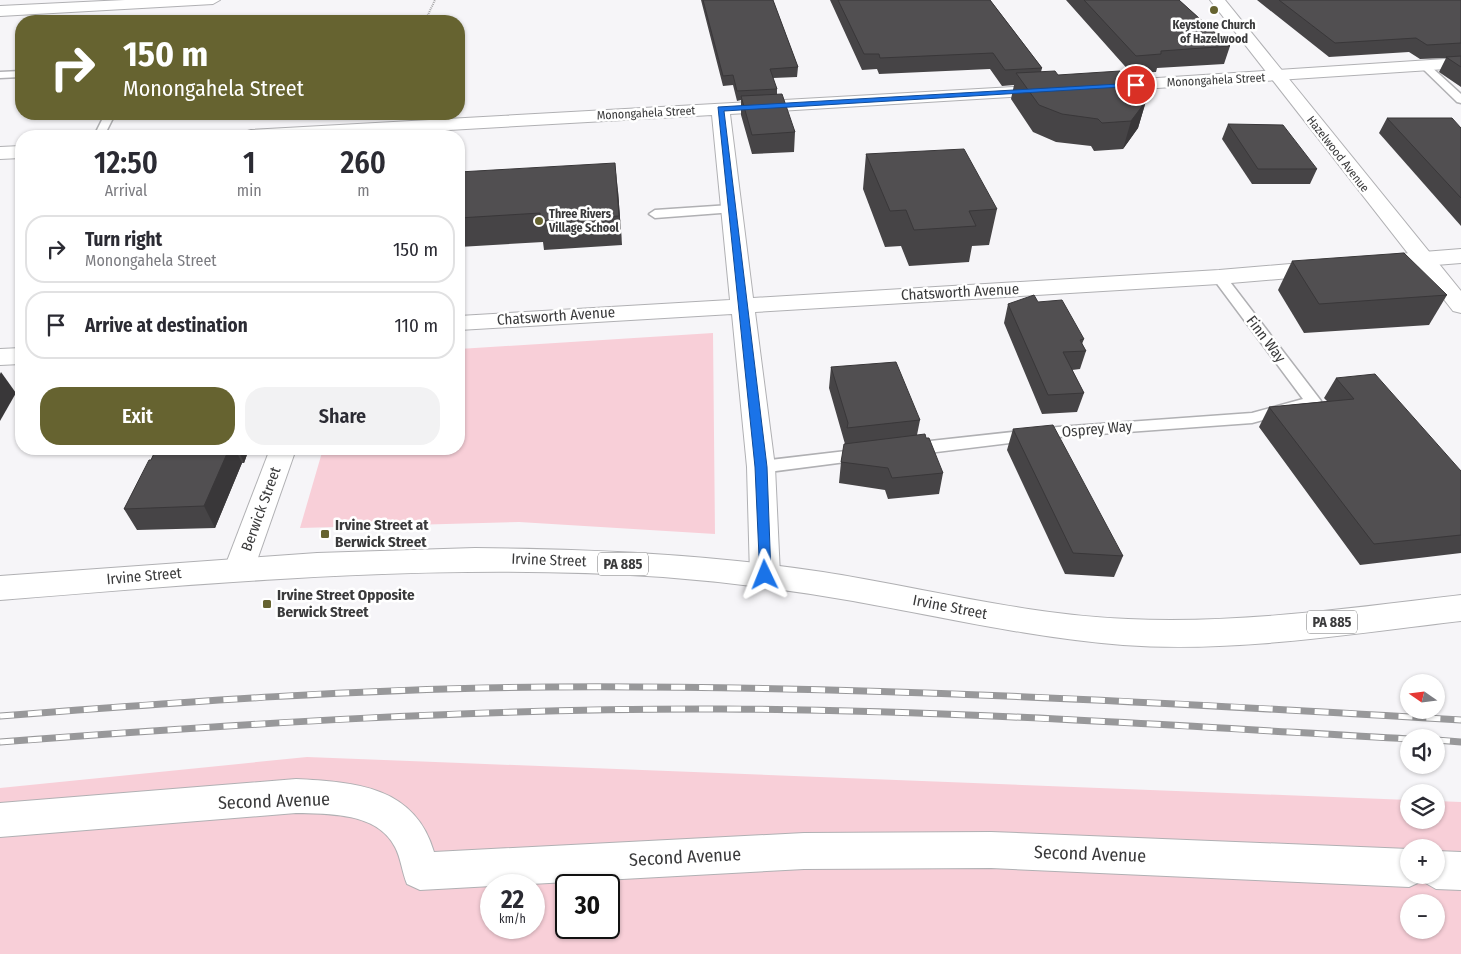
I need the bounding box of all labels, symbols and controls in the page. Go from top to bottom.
marker: Keystone Church of Hazelwood [1208,4,1220,16]
place label: Keystone Church of Hazelwood [1172,18,1256,46]
text: 150 m [123,33,208,75]
icon: right [40,35,105,100]
pin [1115,64,1157,106]
street label: Monongahela Street [1166,70,1266,90]
icon: arrive [1122,71,1150,99]
text: Monongahela Street [123,75,304,102]
street label: Monongahela Street [596,103,696,123]
street label: Hazelwood Avenue [1304,113,1372,195]
text: 12:50 [94,145,158,181]
text: 1 [243,145,255,181]
text: 260 [341,145,386,181]
text: Arrival [105,181,147,200]
text: min [237,181,262,200]
text: m [357,181,369,200]
place label: Three Rivers Village School [548,207,620,235]
marker: Three Rivers Village School [533,215,545,227]
text: Turn right [85,228,162,251]
icon: right [42,235,70,263]
text: 150 m [393,238,438,261]
text: Monongahela Street [85,251,217,270]
street label: Chatsworth Avenue [900,280,1020,304]
street label: Chatsworth Avenue [496,303,616,329]
icon: arrive [42,311,70,339]
street label: Finn Way [1243,312,1290,366]
text: Arrive at destination [85,314,248,337]
text: 110 m [394,314,438,337]
button: Exit [40,387,235,445]
button: Share [245,387,440,445]
street label: Osprey Way [1061,417,1133,441]
street label: Berwick Street [237,464,285,554]
place label: Irvine Street at Berwick Street [335,516,429,551]
marker: Irvine Street at Berwick Street [319,528,331,540]
position arrow [738,548,790,600]
street label: Irvine Street [511,550,587,570]
road number: PA 885 [598,552,648,576]
street label: Irvine Street [106,564,182,588]
place label: Irvine Street Opposite Berwick Street [277,586,415,621]
street label: Irvine Street [911,591,989,623]
marker: Irvine Street Opposite Berwick Street [261,598,273,610]
road number: PA 885 [1307,610,1357,634]
north arrow [1400,674,1445,719]
map controls [1400,674,1445,939]
button: sound [1400,729,1445,774]
button: layers [1400,784,1445,829]
street label: Second Avenue [218,788,331,814]
button: + [1400,839,1445,884]
street label: Second Avenue [1034,841,1147,867]
street label: Second Avenue [628,843,742,871]
speed limit sign: 30 [555,874,620,939]
text: 22 [501,885,524,915]
button: − [1400,894,1445,939]
text: km/h [499,912,526,926]

